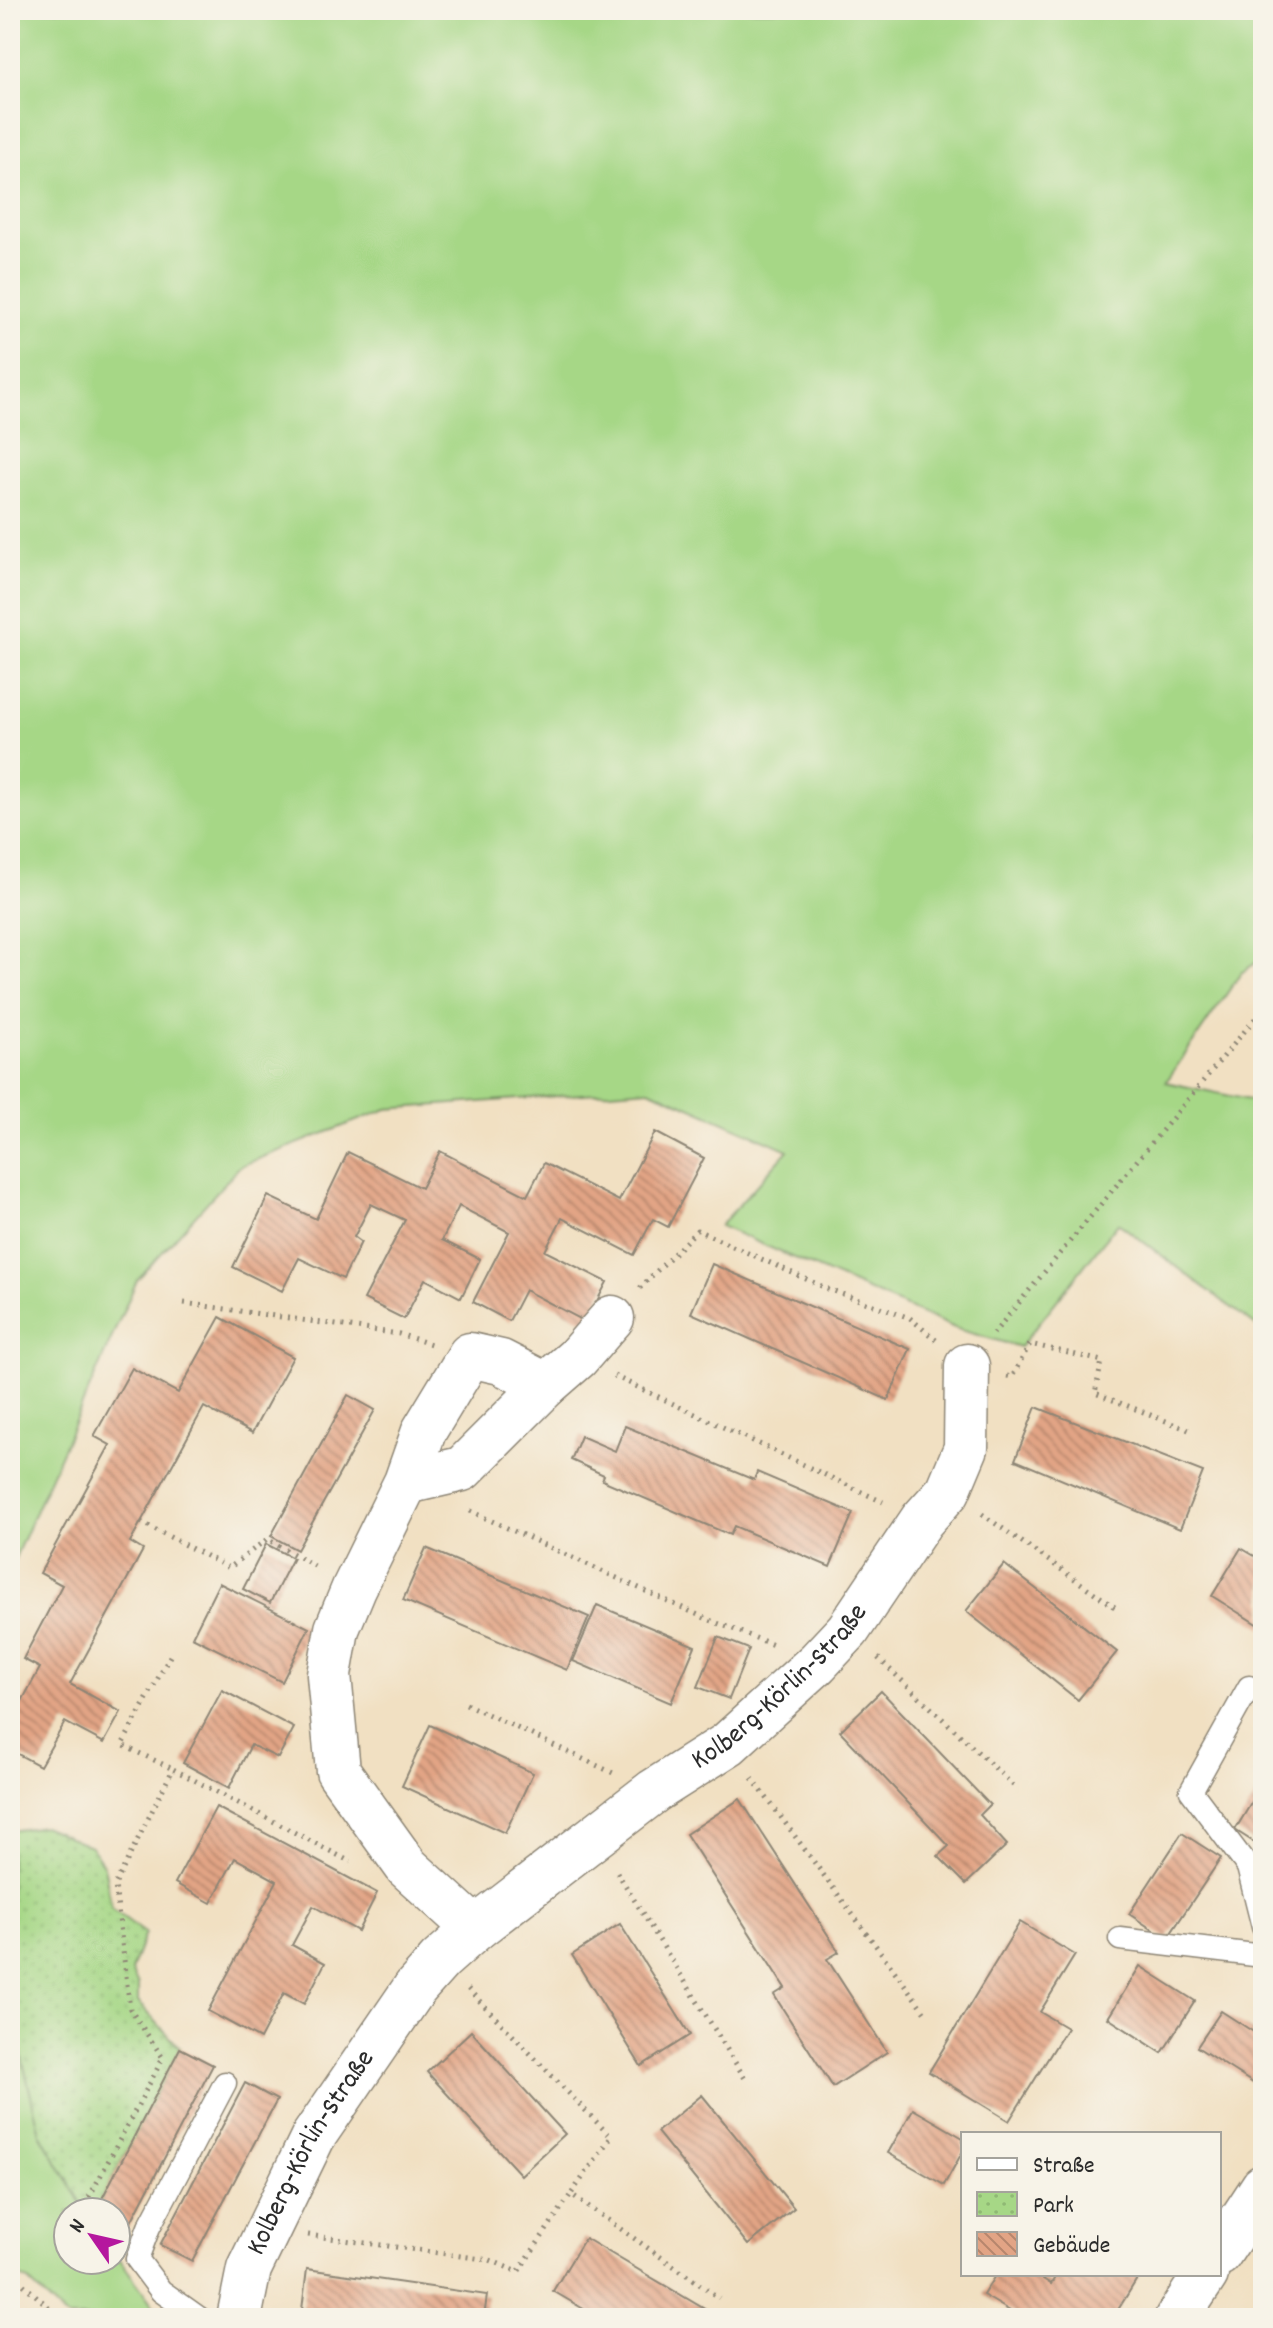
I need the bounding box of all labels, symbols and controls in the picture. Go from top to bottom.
street label: Kolberg-Körlin-Straße [685,1597,879,1782]
street label: Kolberg-Körlin-Straße [238,2043,386,2263]
legend [961,2132,1221,2276]
text: Straße [1033,2150,1095,2184]
text: Park [1033,2190,1074,2224]
north arrow [52,2196,132,2276]
text: N [62,2213,94,2240]
text: Gebäude [1033,2230,1110,2264]

